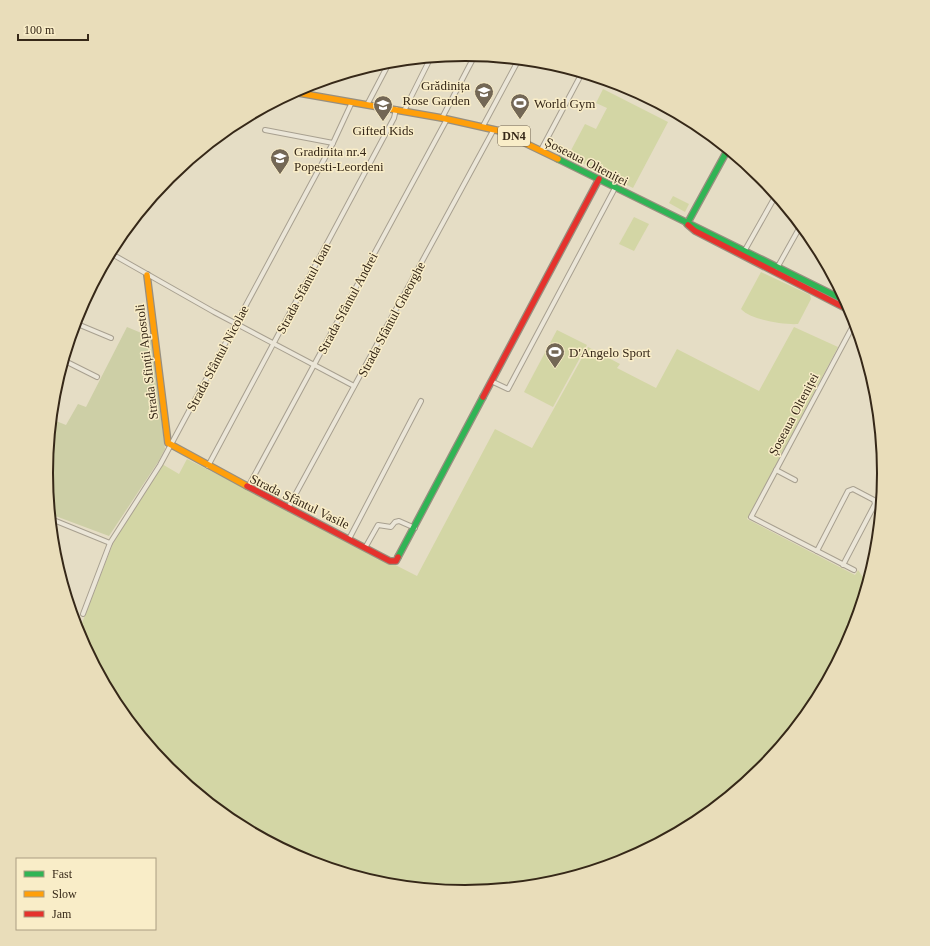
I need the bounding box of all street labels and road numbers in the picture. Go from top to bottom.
road number: DN4 [498,126,530,146]
street label: Șoseaua Olteniței [543,134,631,189]
street label: Strada Sfântul Ioan [273,240,334,336]
street label: Strada Sfântul Andrei [314,250,381,356]
street label: Strada Sfântul Gheorghe [355,259,428,379]
street label: Strada Sfinții Apostoli [132,303,161,421]
street label: Strada Sfântul Nicolae [183,303,252,414]
street label: Șoseaua Olteniței [765,370,822,458]
street label: Strada Sfântul Vasile [248,471,352,532]

